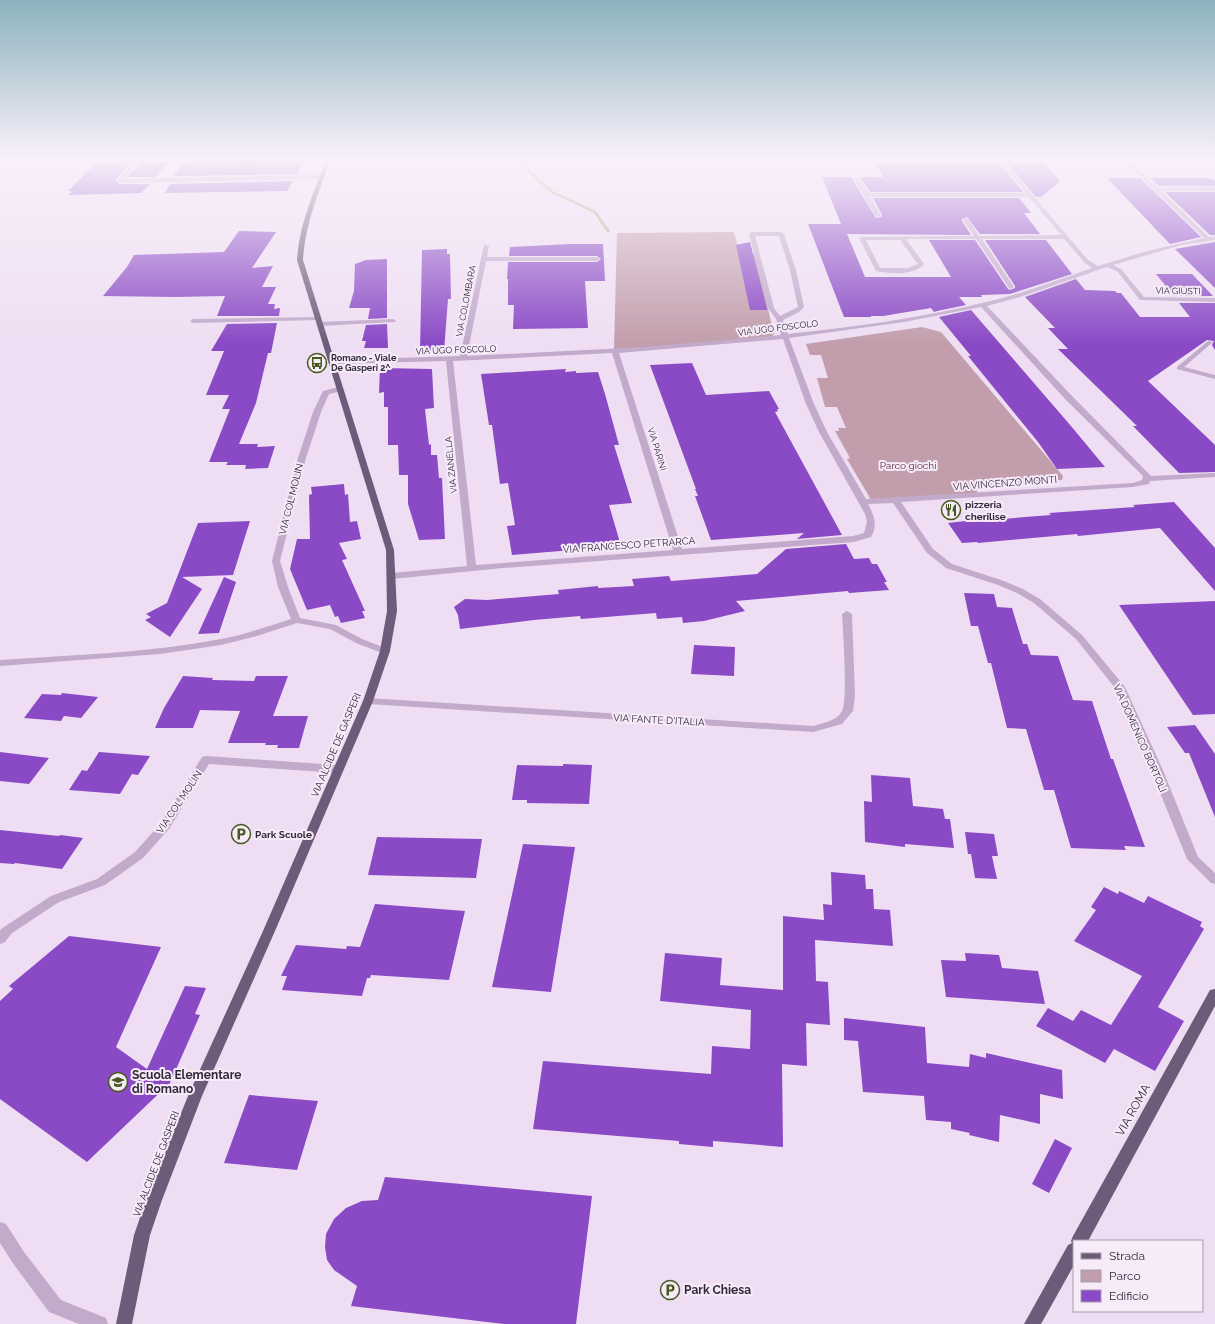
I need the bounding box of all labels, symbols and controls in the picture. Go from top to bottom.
street label: VIA COLOMBARA [454,264,478,338]
street label: VIA GIUSTI [1155,286,1201,296]
street label: VIA UGO FOSCOLO [737,318,819,338]
street label: VIA UGO FOSCOLO [415,344,497,356]
bus stop icon: Romano - Viale De Gasperi 2^ [306,352,328,374]
place label: Romano - Viale De Gasperi 2^ [331,353,397,373]
street label: VIA PARINI [646,426,668,472]
street label: VIA ZANELLA [443,436,459,494]
park label: Parco giochi [880,460,936,471]
street label: VIA COL MOLIN [277,462,305,536]
street label: VIA VINCENZO MONTI [953,474,1057,492]
restaurant icon: pizzeria cherilise [940,499,962,521]
place label: pizzeria cherilise [965,499,1006,522]
street label: VIA FRANCESCO PETRARCA [562,535,696,555]
street label: VIA DOMENICO BORTOLI [1111,682,1169,794]
street label: VIA ALCIDE DE GASPERI [309,691,363,799]
street label: VIA FANTE D'ITALIA [613,712,705,728]
street label: VIA COL MOLIN [154,769,204,835]
parking icon: Park Scuole [230,823,252,845]
place label: Park Scuole [255,829,312,840]
place label: Scuola Elementare di Romano [132,1068,241,1096]
school or university icon: Scuola Elementare di Romano [107,1071,129,1093]
street label: VIA ROMA [1113,1081,1153,1139]
street label: VIA ALCIDE DE GASPERI [131,1110,181,1218]
legend [1073,1240,1203,1312]
text: Strada [1109,1249,1145,1263]
text: Parco [1109,1269,1141,1283]
parking icon: Park Chiesa [659,1279,681,1301]
place label: Park Chiesa [684,1283,751,1297]
text: Edificio [1109,1289,1149,1303]

